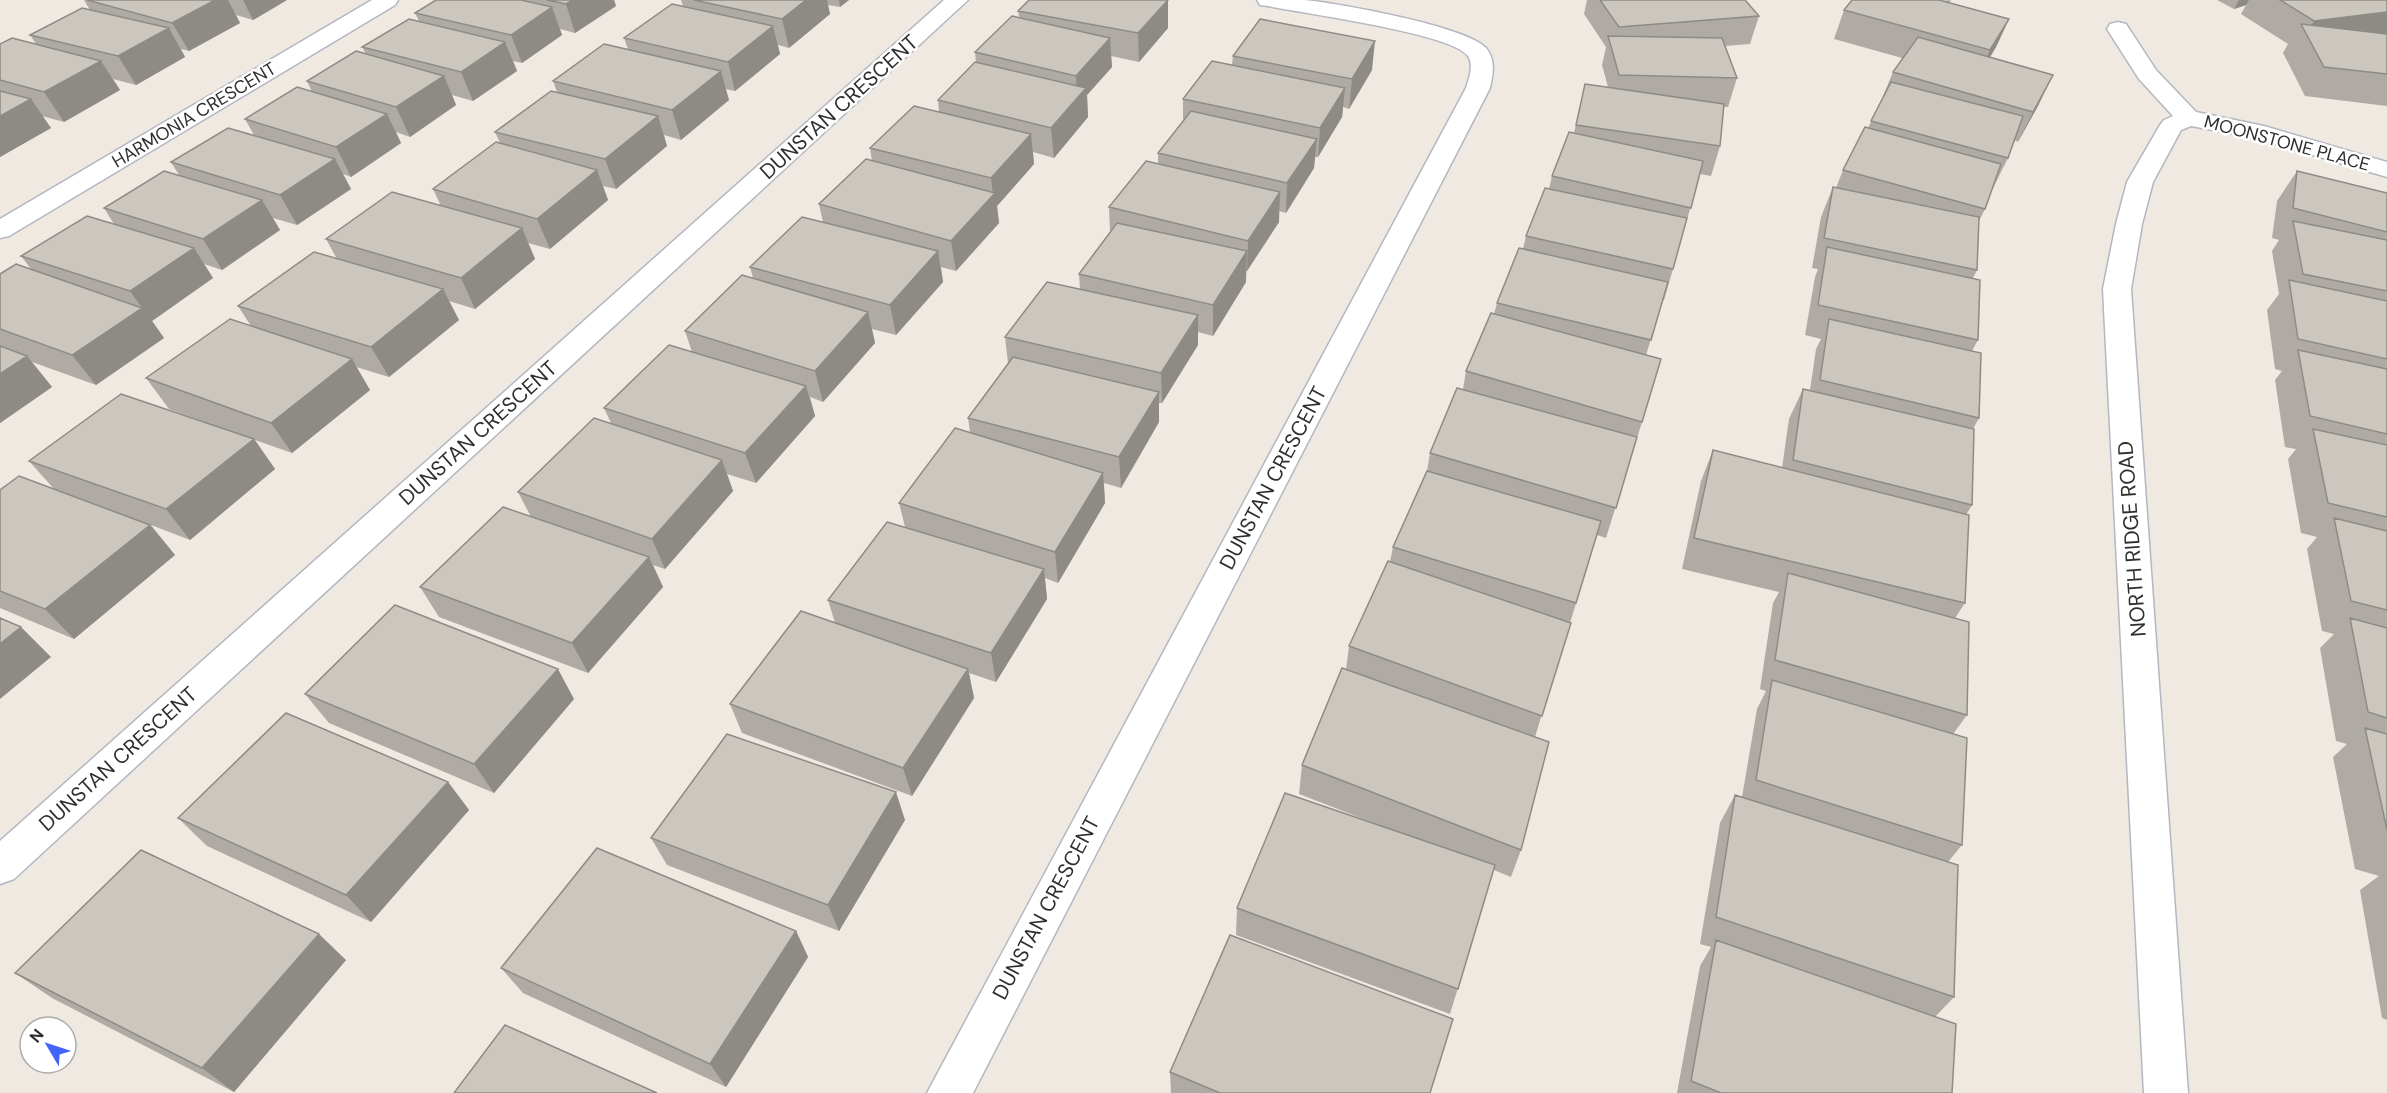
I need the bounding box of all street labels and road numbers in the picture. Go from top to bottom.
street label: DUNSTAN CRESCENT [754,28,924,185]
street label: HARMONIA CRESCENT [108,57,280,173]
street label: MOONSTONE PLACE [2202,109,2372,177]
street label: DUNSTAN CRESCENT [393,354,563,511]
street label: DUNSTAN CRESCENT [1213,381,1333,574]
street label: NORTH RIDGE ROAD [2111,440,2153,638]
street label: DUNSTAN CRESCENT [33,680,203,837]
street label: DUNSTAN CRESCENT [986,811,1106,1004]

